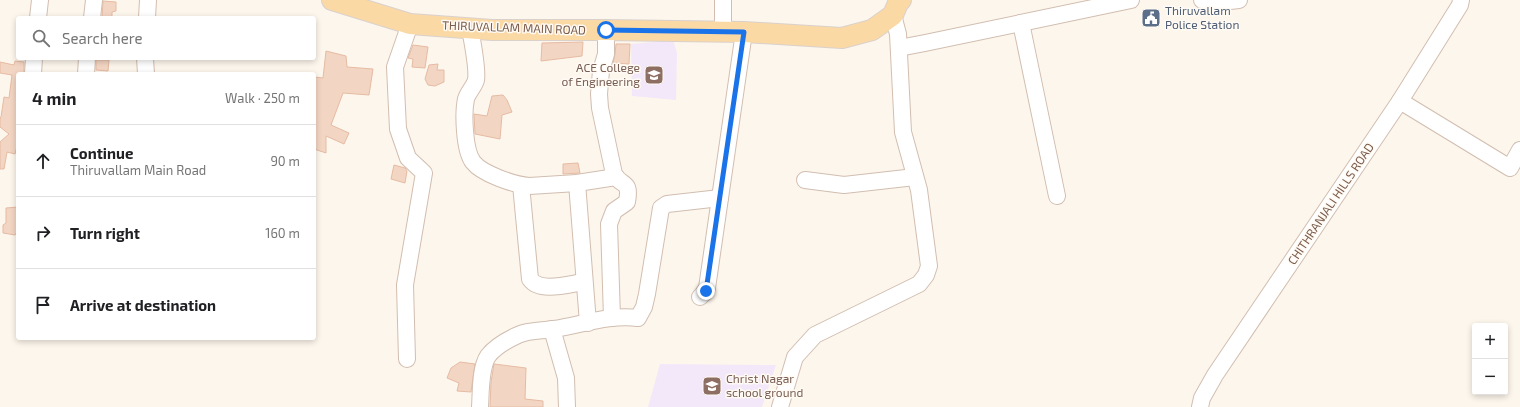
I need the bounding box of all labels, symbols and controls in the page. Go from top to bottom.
place label: Thiruvallam Police Station [1165,3,1239,31]
public building icon: Thiruvallam Police Station [1140,7,1162,29]
search box [16,16,316,60]
street label: THIRUVALLAM MAIN ROAD [442,17,586,37]
route start [597,21,615,39]
icon: search [30,27,52,49]
text: Search here [62,29,143,47]
place label: ACE College of Engineering [562,60,640,88]
school or university icon: ACE College of Engineering [643,64,665,86]
text: 4 min [32,88,76,108]
text: Walk · 250 m [225,90,300,106]
street label: CHITHRANJALI HILLS ROAD [1284,140,1376,267]
text: Continue [70,144,133,162]
icon: ahead [32,150,54,172]
text: 90 m [270,153,300,169]
text: Thiruvallam Main Road [70,162,206,178]
icon: right [32,222,54,244]
text: Turn right [70,224,140,242]
text: 160 m [265,225,300,241]
route end [697,282,715,300]
icon: arrive [32,294,54,316]
text: Arrive at destination [70,296,216,314]
map controls [1472,323,1508,395]
button: + [1472,323,1508,359]
button: − [1472,359,1508,395]
place label: Christ Nagar school ground [726,371,803,399]
school or university icon: Christ Nagar school ground [701,375,723,397]

